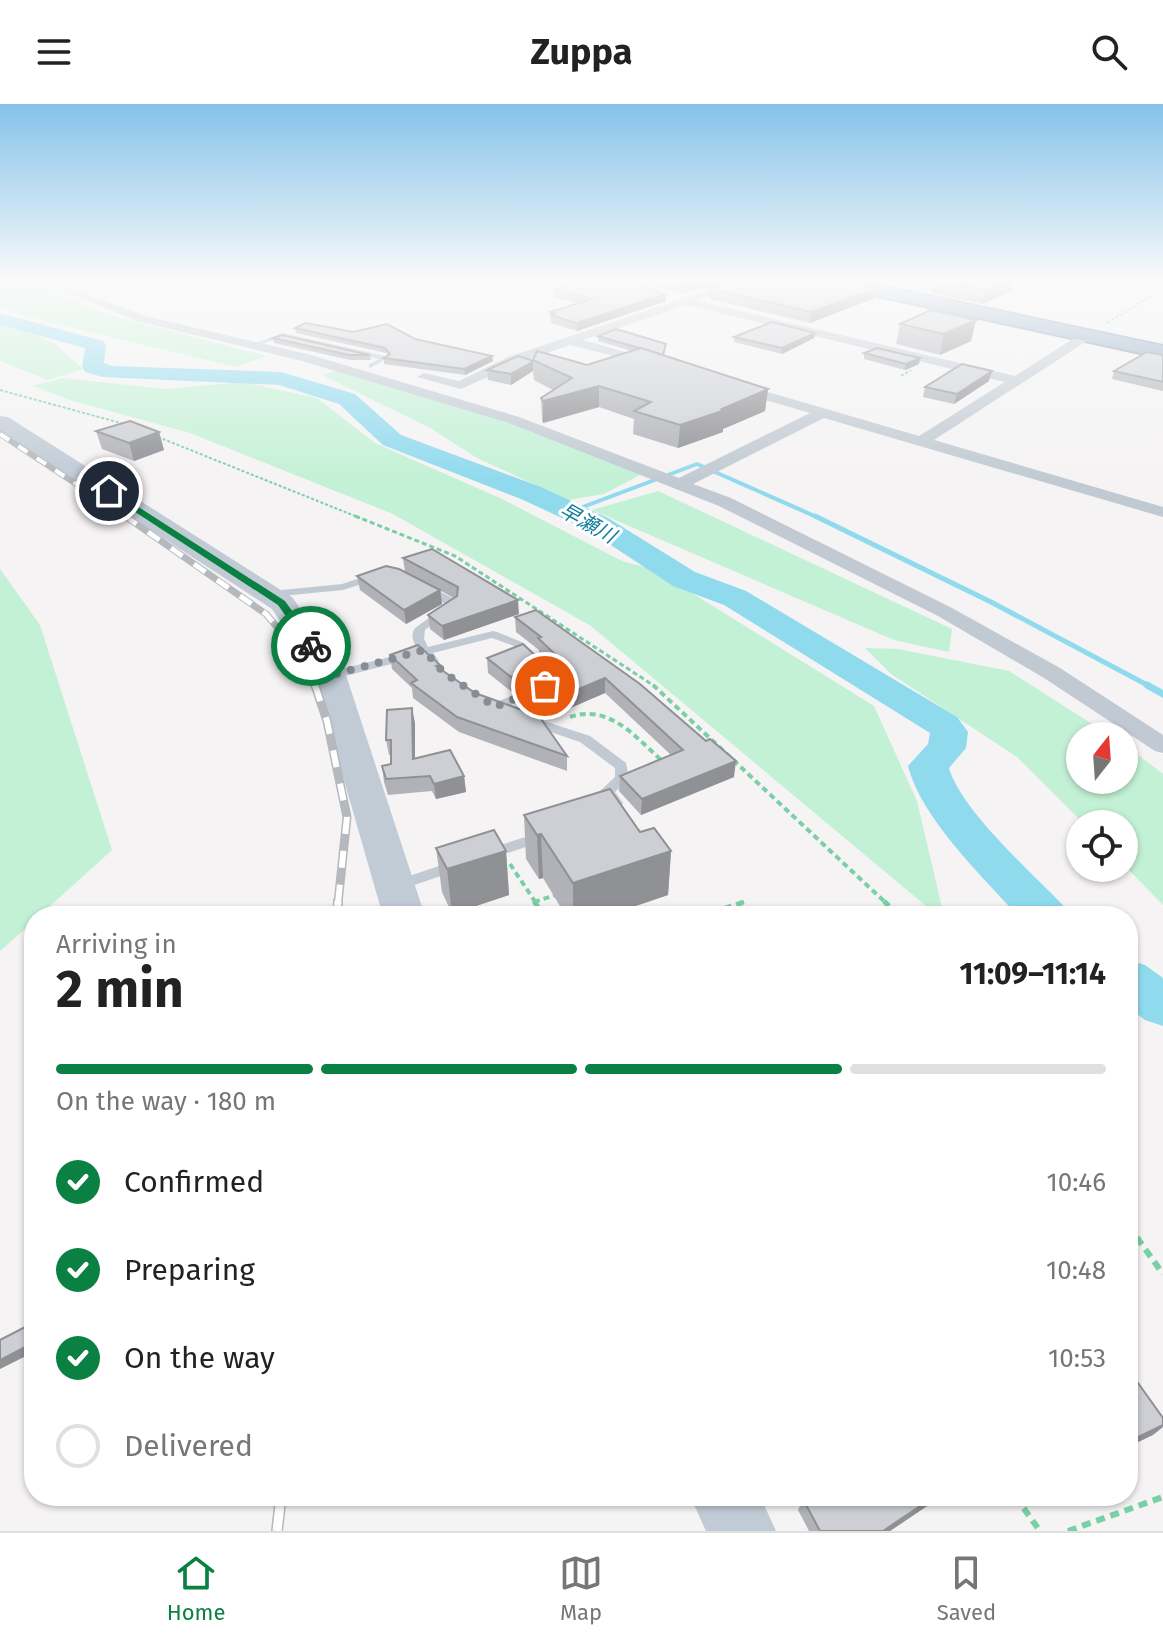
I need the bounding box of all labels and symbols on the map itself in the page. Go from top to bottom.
pin [75,457,143,525]
water label: 早瀬川 [556,498,622,549]
courier [271,606,351,686]
pin [511,652,579,720]
north arrow [1066,722,1138,794]

